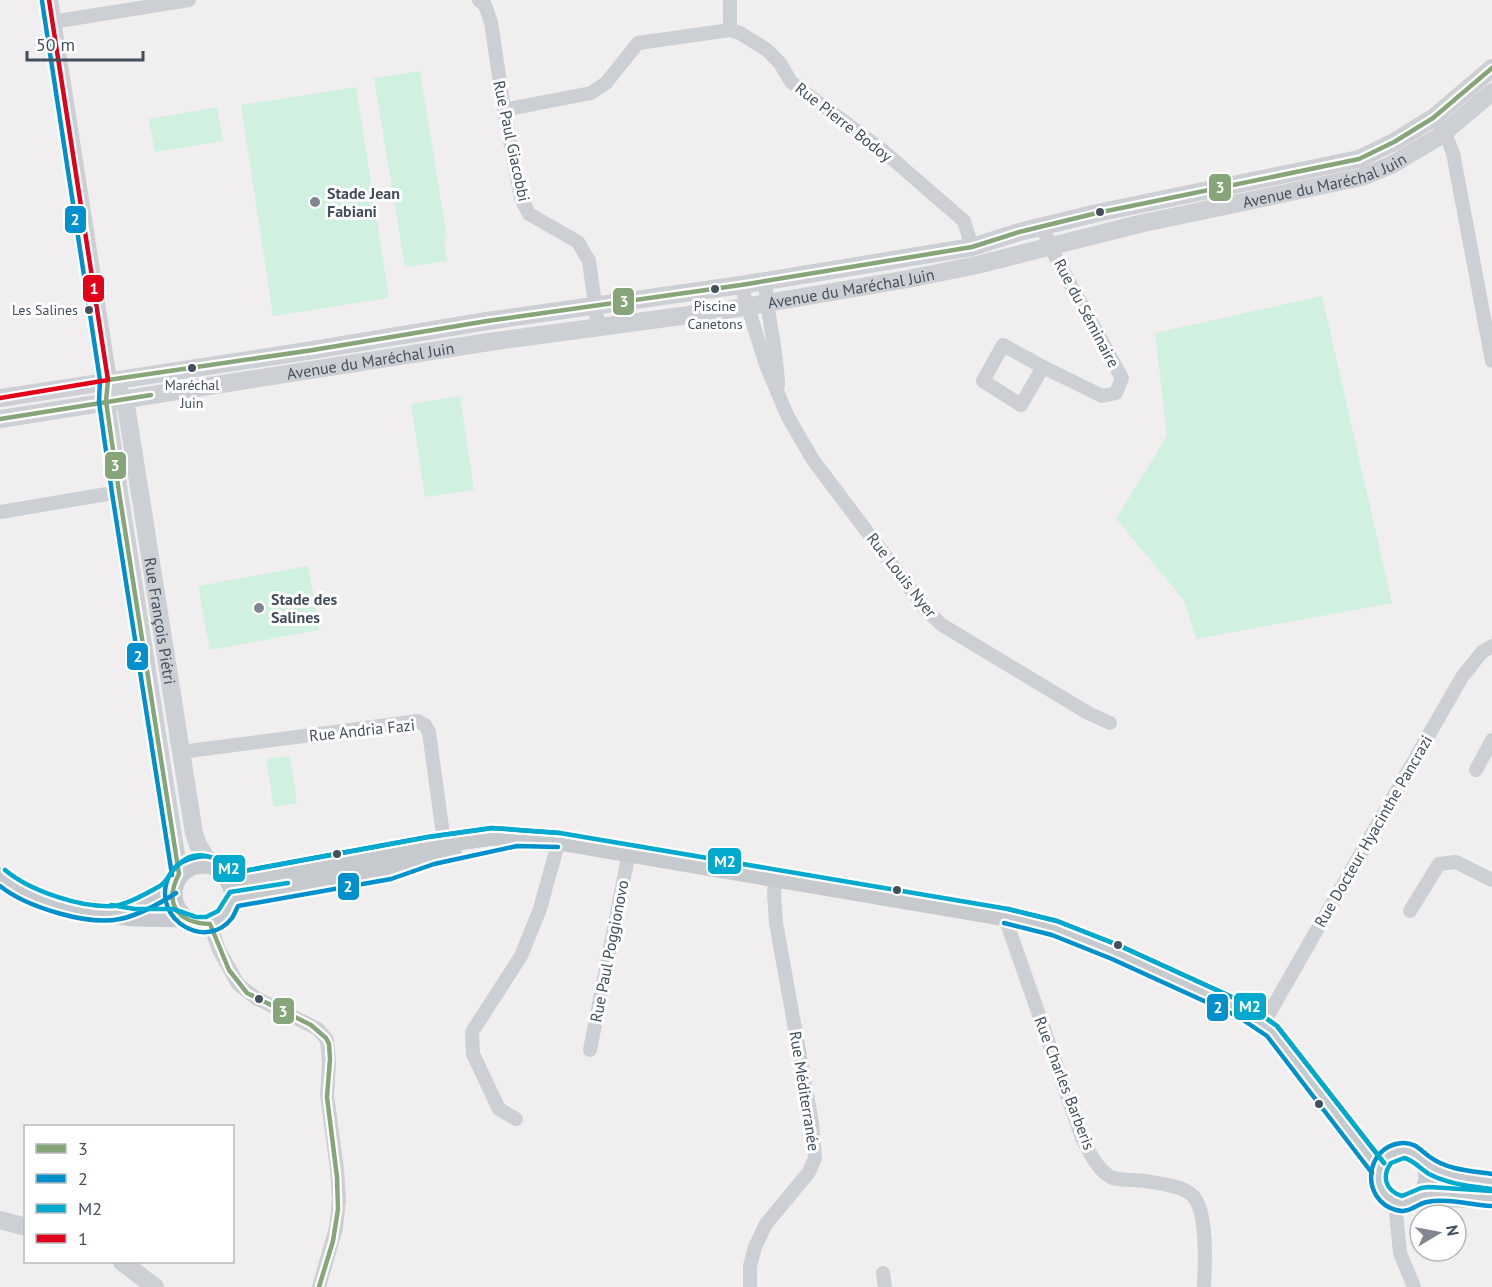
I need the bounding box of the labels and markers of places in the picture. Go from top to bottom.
place label: Stade Jean Fabiani [327,183,400,221]
marker: Stade Jean Fabiani [308,195,322,209]
unlabelled marker [1094,206,1106,218]
marker: Piscine Canetons [709,283,721,295]
place label: Piscine Canetons [687,297,743,333]
place label: Les Salines [12,301,78,319]
marker: Les Salines [83,304,95,316]
marker: Maréchal Juin [186,362,198,374]
place label: Maréchal Juin [165,376,219,412]
place label: Stade des Salines [271,589,338,627]
marker: Stade des Salines [252,601,266,615]
unlabelled marker [331,848,343,860]
unlabelled marker [891,884,903,896]
unlabelled marker [1112,939,1124,951]
unlabelled marker [253,993,265,1005]
unlabelled marker [1313,1098,1325,1110]

